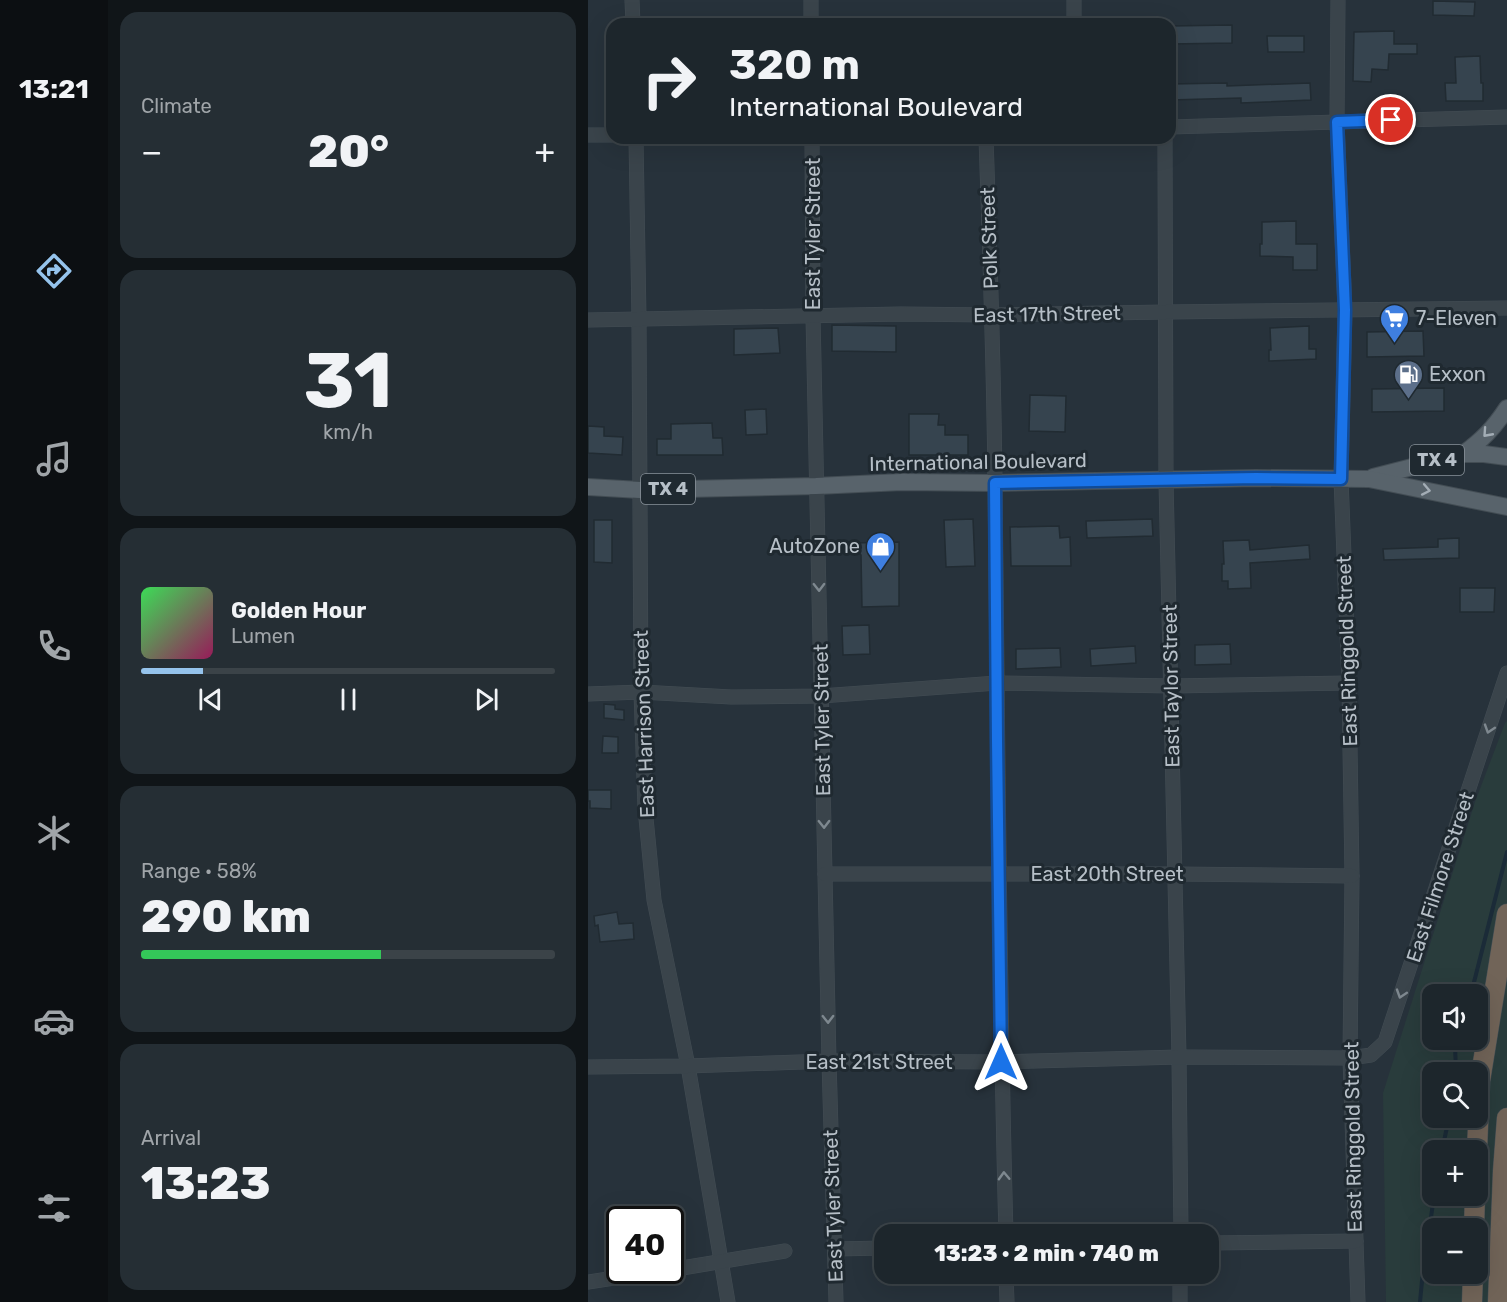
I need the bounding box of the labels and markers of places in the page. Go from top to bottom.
pin [1365,94,1416,145]
supermarket icon: 7-Eleven [1379,302,1411,344]
place label: 7-Eleven [1416,306,1497,330]
fuel station icon: Exxon [1392,358,1424,400]
place label: Exxon [1429,362,1486,386]
shop icon: AutoZone [865,530,897,572]
place label: AutoZone [769,534,860,558]

